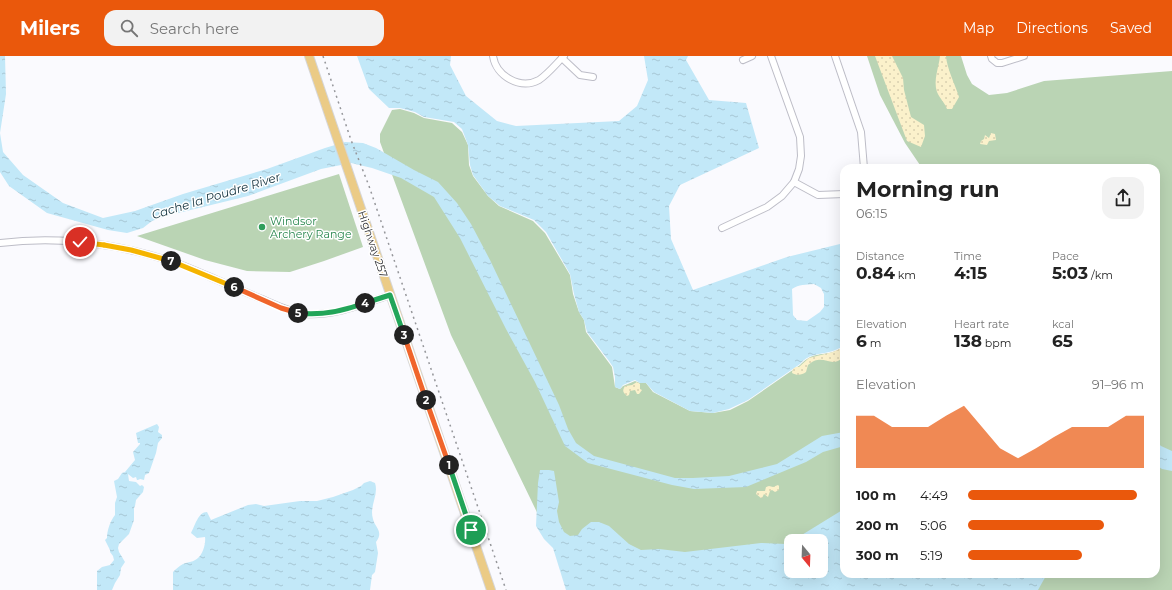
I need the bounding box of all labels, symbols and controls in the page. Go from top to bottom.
search box [104,10,384,46]
text: Milers [20,17,80,40]
icon: search [118,17,140,39]
text: Search here [150,19,239,38]
text: Map [963,19,994,37]
text: Directions [1016,19,1088,37]
text: Saved [1110,19,1152,37]
water label: Cache la Poudre River [150,169,282,222]
text: Morning run [856,176,999,203]
button: share [1102,177,1144,219]
text: 06:15 [856,205,887,221]
street label: Highway 257 [355,209,391,279]
place label: Windsor Archery Range [270,214,352,241]
marker: Windsor Archery Range [257,222,267,232]
pin [63,225,97,259]
icon: check [69,231,91,253]
text: Distance [856,249,904,263]
text: Time [954,249,982,263]
text: Pace [1052,249,1079,263]
pin: 7 [161,251,181,271]
text: 7 [168,254,174,268]
text: 0.84 [856,263,895,283]
text: 4:15 [954,263,987,283]
text: 5:03 [1052,263,1088,283]
text: km [895,268,916,282]
text: /km [1088,268,1113,282]
pin: 6 [224,277,244,297]
text: 6 [230,280,238,294]
pin: 4 [355,293,375,313]
text: 4 [361,296,369,310]
pin: 5 [288,303,308,323]
text: 5 [295,306,301,320]
text: Elevation [856,317,907,331]
text: Heart rate [954,317,1009,331]
text: kcal [1052,317,1074,331]
pin: 3 [394,325,414,345]
text: 3 [401,328,407,342]
text: 6 [856,331,867,351]
text: 138 [954,331,982,351]
text: 65 [1052,331,1073,351]
text: m [867,336,881,350]
text: bpm [982,336,1011,350]
text: Elevation [856,376,916,392]
text: 91–96 m [1092,376,1144,392]
pin: 2 [416,390,436,410]
text: 2 [423,393,429,407]
pin: 1 [439,455,459,475]
text: 1 [447,458,451,472]
text: 100 m [856,487,896,503]
text: 4:49 [920,487,948,503]
pin [454,513,488,547]
text: 200 m [856,517,899,533]
text: 5:06 [920,517,947,533]
icon: arrive [460,519,482,541]
north arrow [784,534,828,578]
map controls [784,534,828,578]
text: 300 m [856,547,899,563]
text: 5:19 [920,547,943,563]

